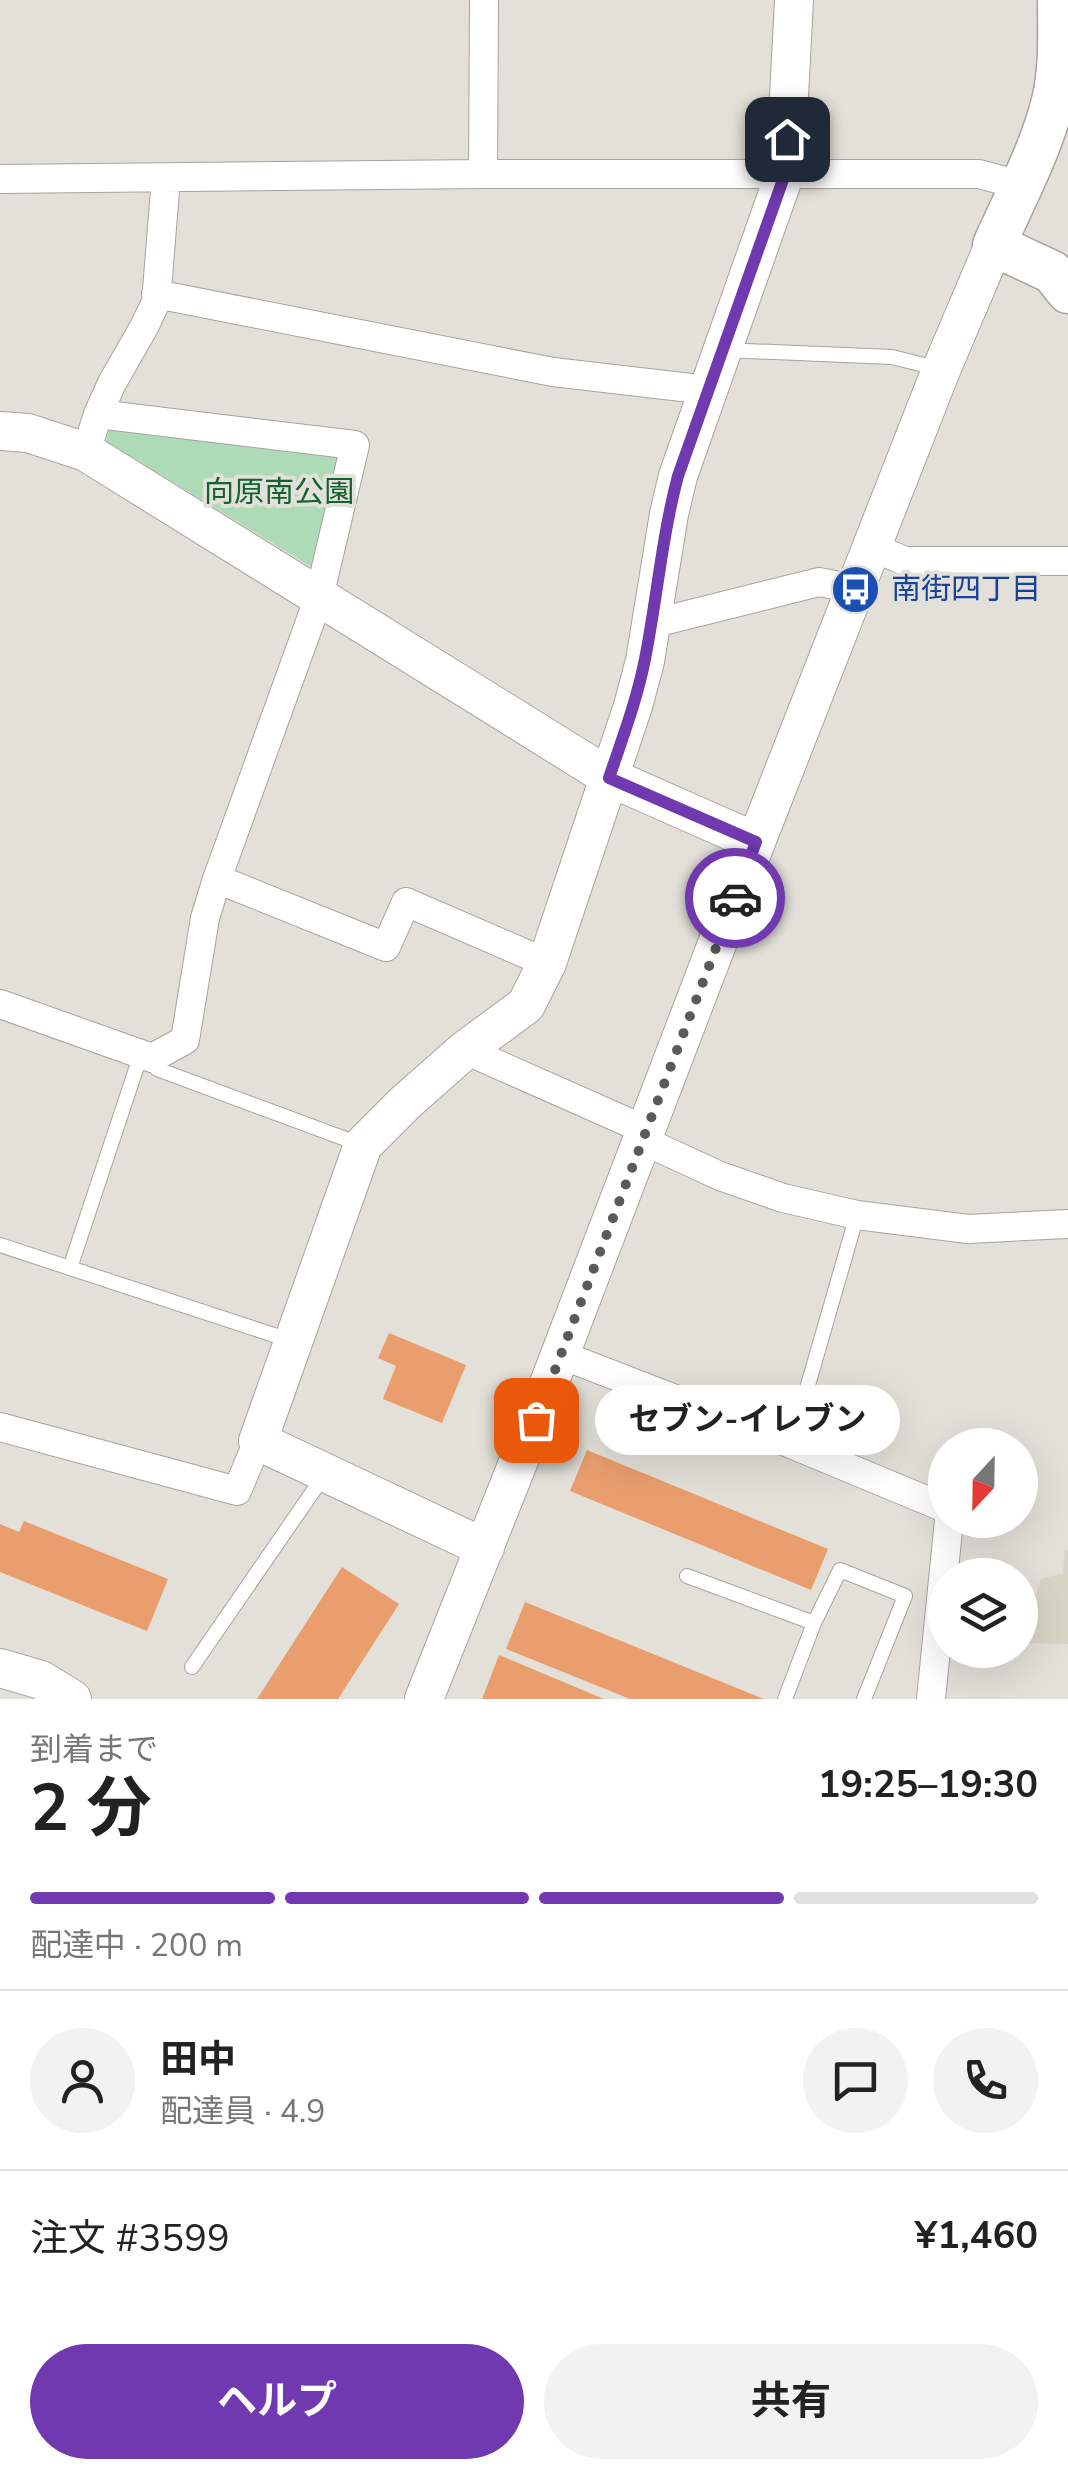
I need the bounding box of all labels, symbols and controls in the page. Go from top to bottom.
pin [745,97,830,182]
icon: home [760,112,815,167]
park label: 向原南公園 [204,472,354,513]
bus stop icon: 南街四丁目 [830,563,882,615]
place label: 南街四丁目 [891,569,1041,610]
courier [685,848,785,948]
icon: car [708,871,763,926]
pin [494,1378,579,1463]
callout: セブン-イレブン [596,1385,901,1455]
icon: bag [509,1393,564,1448]
text: セブン-イレブン [629,1398,866,1441]
north arrow [928,1428,1038,1538]
map controls [928,1428,1038,1668]
button: layers [928,1558,1038,1668]
text: 到着まで [30,1728,158,1771]
text: 19:25–19:30 [818,1759,1038,1810]
text: 2 分 [30,1764,152,1853]
text: 配達中 · 200 m [30,1924,243,1967]
button: person [30,2028,135,2133]
button: chat [803,2028,908,2133]
button: phone [933,2028,1038,2133]
text: 田中 [160,2034,236,2085]
text: 配達員 · 4.9 [160,2090,325,2133]
text: ¥1,460 [915,2210,1038,2261]
text: 注文 #3599 [30,2213,230,2264]
button: ヘルプ [30,2344,524,2459]
button: 共有 [544,2344,1038,2459]

